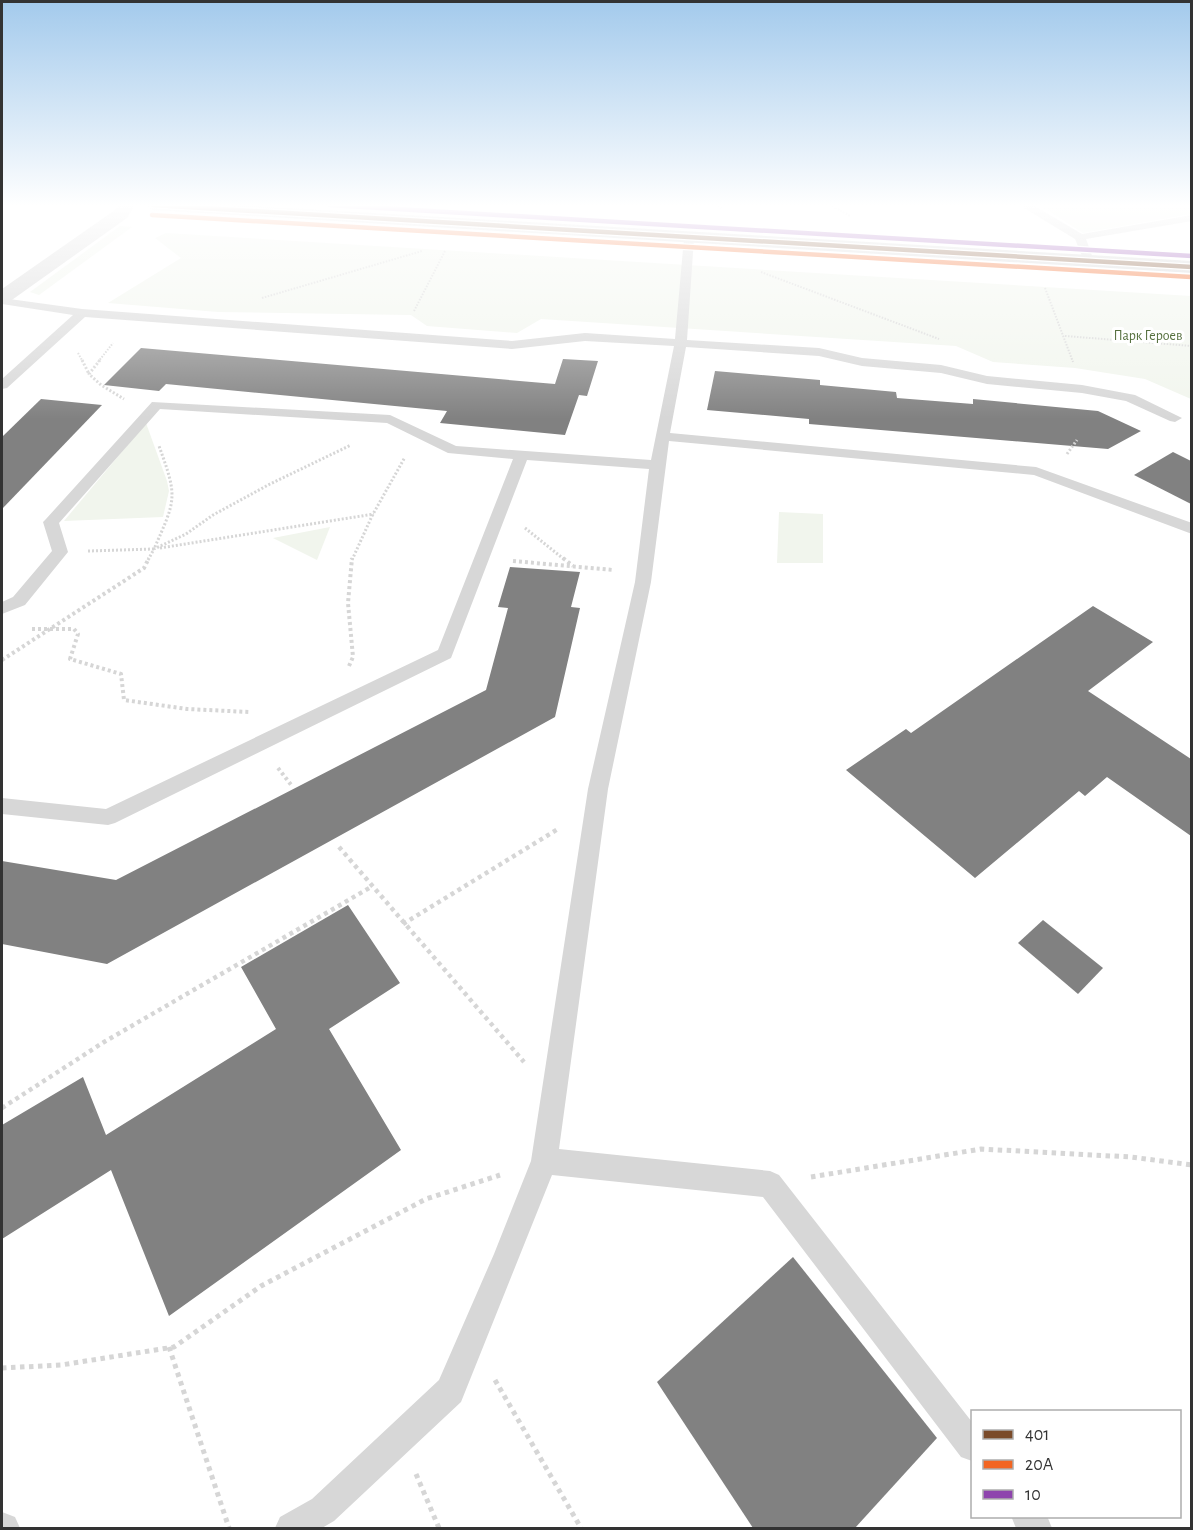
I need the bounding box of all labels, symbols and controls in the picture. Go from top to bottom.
park label: Парк Героев [1113,329,1183,343]
legend [971,1410,1181,1518]
text: 401 [1025,1426,1049,1444]
text: 20А [1025,1456,1054,1474]
text: 10 [1025,1486,1041,1504]

